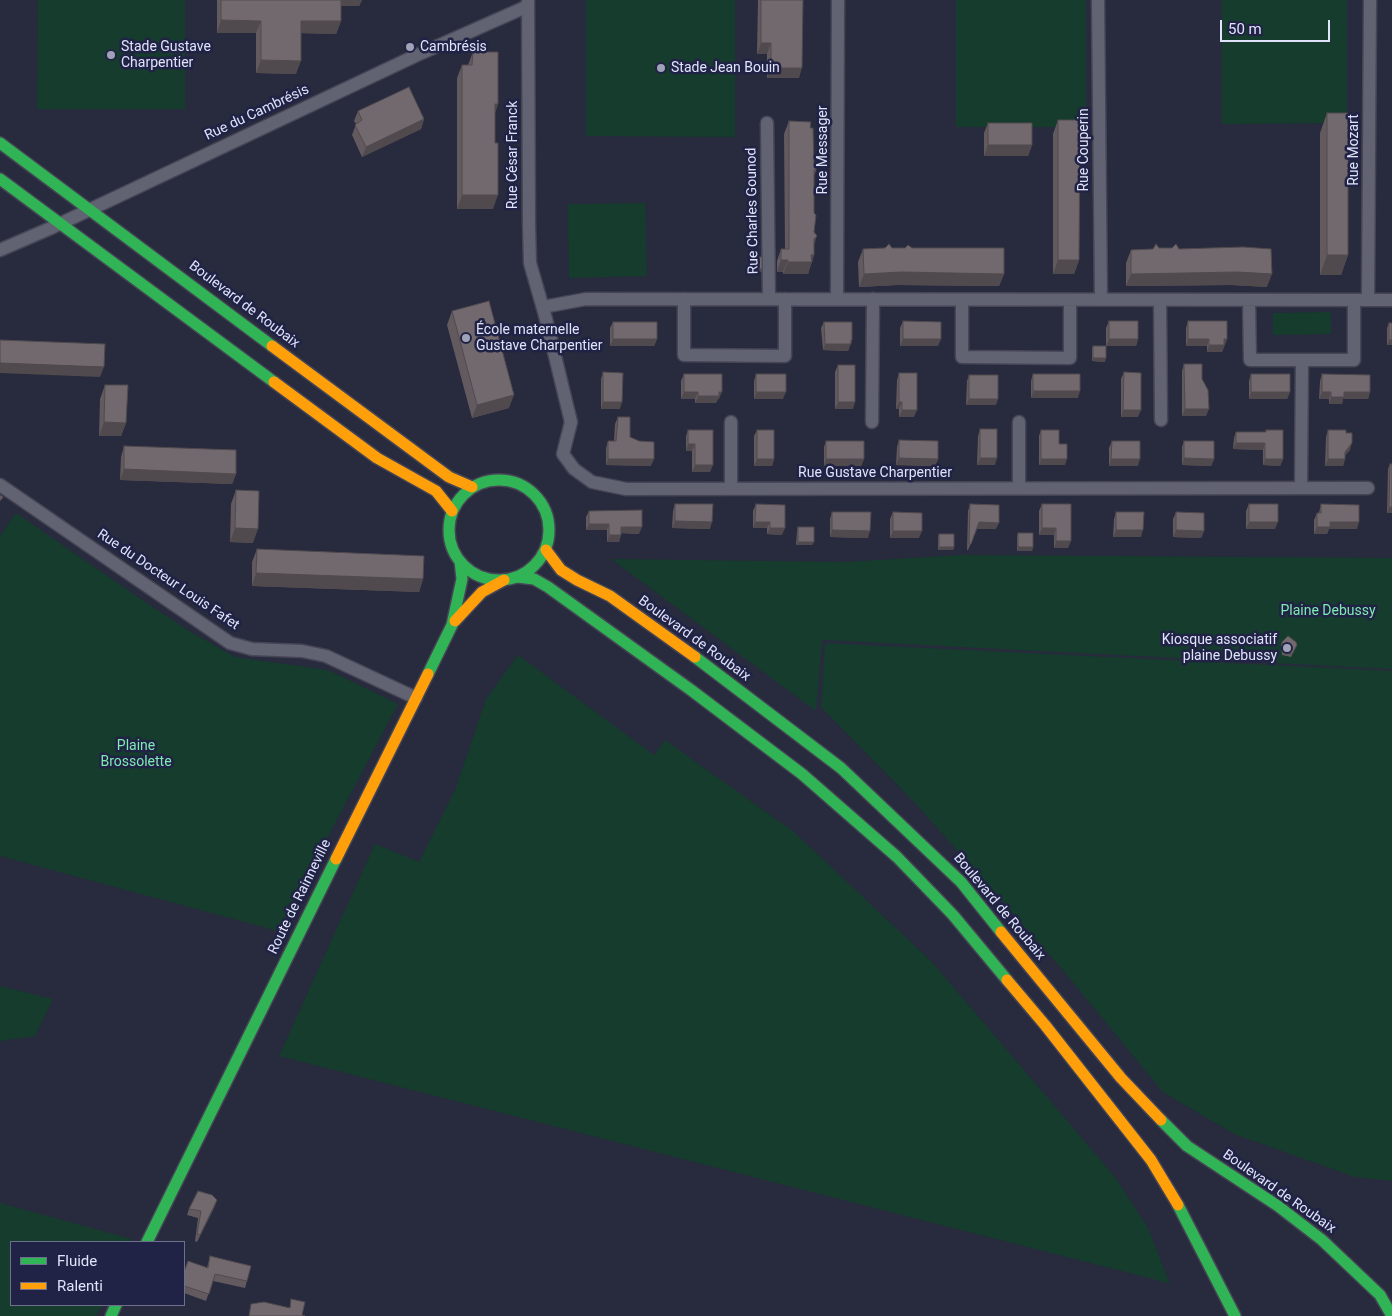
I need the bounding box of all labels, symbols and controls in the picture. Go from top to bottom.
scale bar [1222,10,1332,42]
text: 50 m [1228,20,1262,38]
place label: Stade Gustave Charpentier [121,39,211,72]
place label: Cambrésis [420,39,487,55]
marker: Cambrésis [404,41,416,53]
marker: Stade Gustave Charpentier [105,49,117,61]
place label: Stade Jean Bouin [671,60,780,76]
marker: Stade Jean Bouin [655,62,667,74]
street label: Rue du Cambrésis [202,81,312,145]
street label: Rue César Franck [505,101,521,209]
street label: Rue Messager [815,106,831,194]
street label: Rue Couperin [1076,108,1092,192]
street label: Rue Mozart [1346,114,1362,186]
street label: Rue Charles Gounod [743,147,763,275]
street label: Boulevard de Roubaix [185,258,303,352]
place label: École maternelle Gustave Charpentier [476,322,603,354]
marker: École maternelle Gustave Charpentier [460,332,472,344]
street label: Rue Gustave Charpentier [798,465,952,481]
street label: Rue du Docteur Louis Fafet [94,526,242,634]
street label: Boulevard de Roubaix [635,593,753,685]
park label: Plaine Debussy [1280,603,1376,619]
place label: Kiosque associatif plaine Debussy [1162,632,1277,664]
marker: Kiosque associatif plaine Debussy [1281,642,1293,654]
park label: Plaine Brossolette [100,738,172,770]
street label: Route de Rainneville [265,837,335,957]
street label: Boulevard de Roubaix [949,850,1049,964]
street label: Boulevard de Roubaix [1219,1147,1339,1237]
legend [10,1241,185,1306]
text: Fluide [57,1252,97,1270]
text: Ralenti [57,1277,103,1295]

